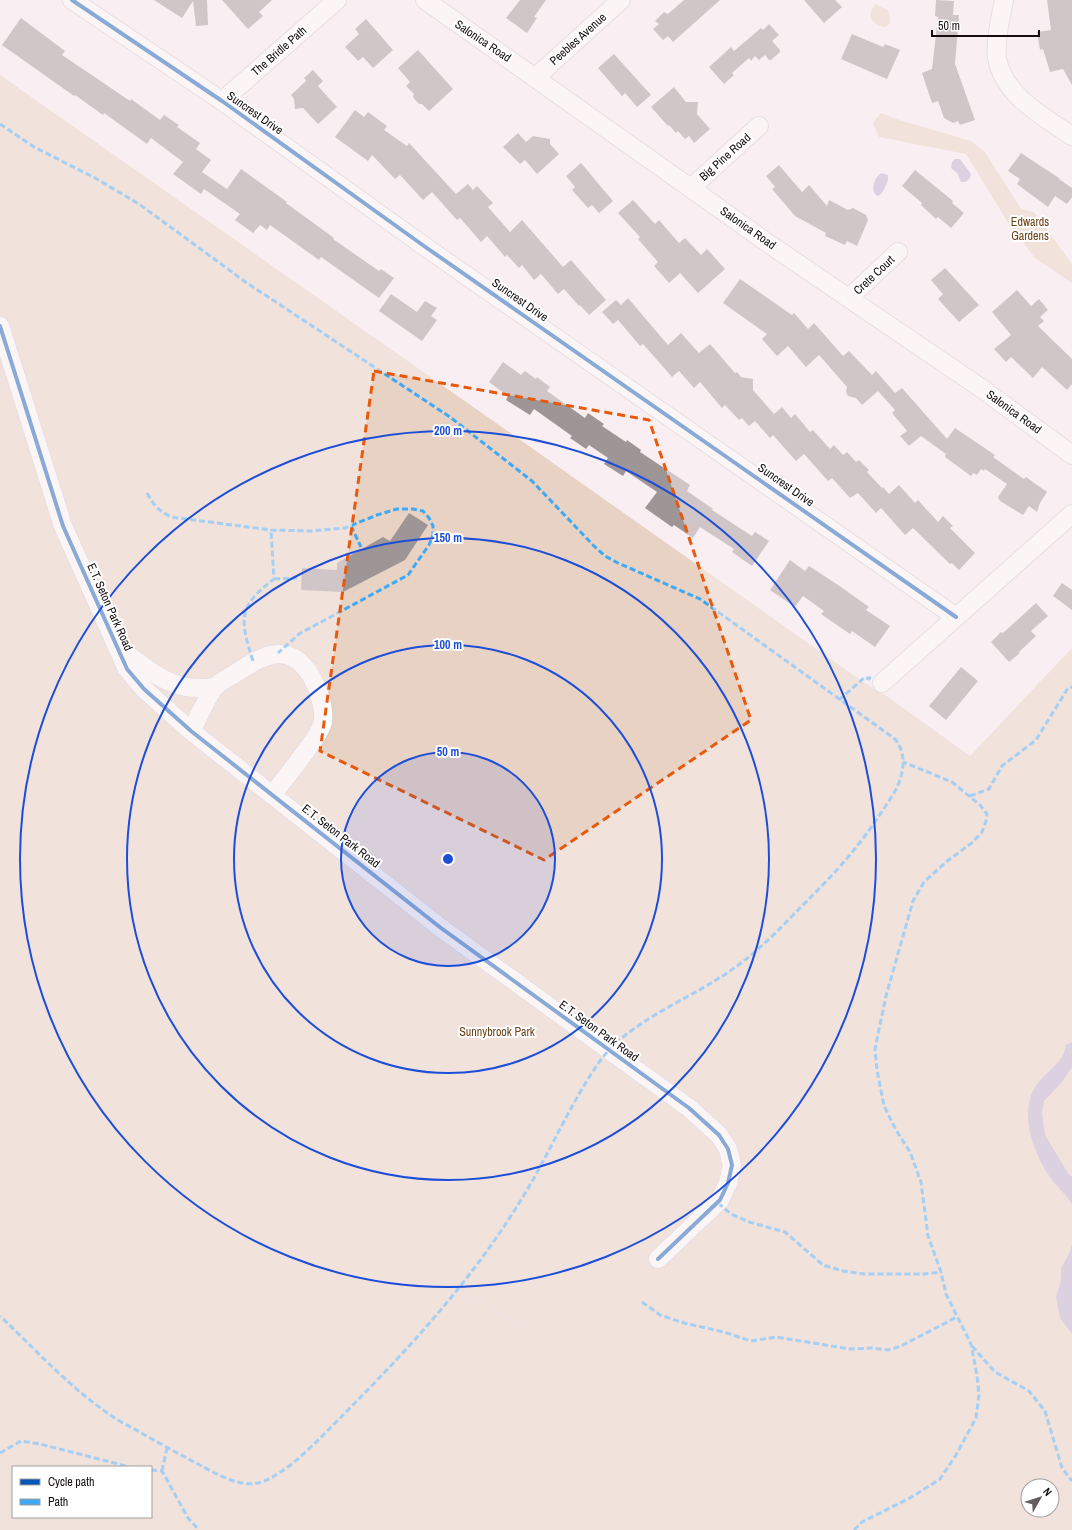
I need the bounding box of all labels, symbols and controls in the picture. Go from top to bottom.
street label: Peebles Avenue [546,9,610,69]
scale bar [932,12,1039,38]
street label: Salonica Road [452,16,514,66]
text: 50 m [938,18,960,34]
street label: The Bridle Path [248,23,310,79]
street label: Suncrest Drive [224,88,286,138]
street label: Big Pine Road [696,130,754,184]
street label: Salonica Road [717,203,779,253]
park label: Edwards Gardens [1011,214,1049,244]
street label: Crete Court [850,252,898,298]
street label: Suncrest Drive [489,275,551,325]
street label: Salonica Road [983,387,1045,437]
text: 200 m [434,423,462,439]
street label: Suncrest Drive [755,460,817,510]
text: 150 m [434,530,462,546]
street label: E.T. Seton Park Road [83,561,137,653]
text: 100 m [434,637,462,653]
text: 50 m [437,744,459,760]
street label: E.T. Seton Park Road [299,801,383,871]
centre of rings [441,852,455,866]
street label: E.T. Seton Park Road [556,997,642,1065]
park label: Sunnybrook Park [459,1024,535,1040]
legend [12,1466,152,1518]
text: Cycle path [48,1474,95,1490]
north arrow [1020,1478,1060,1518]
text: N [1040,1485,1055,1499]
text: Path [48,1494,68,1510]

